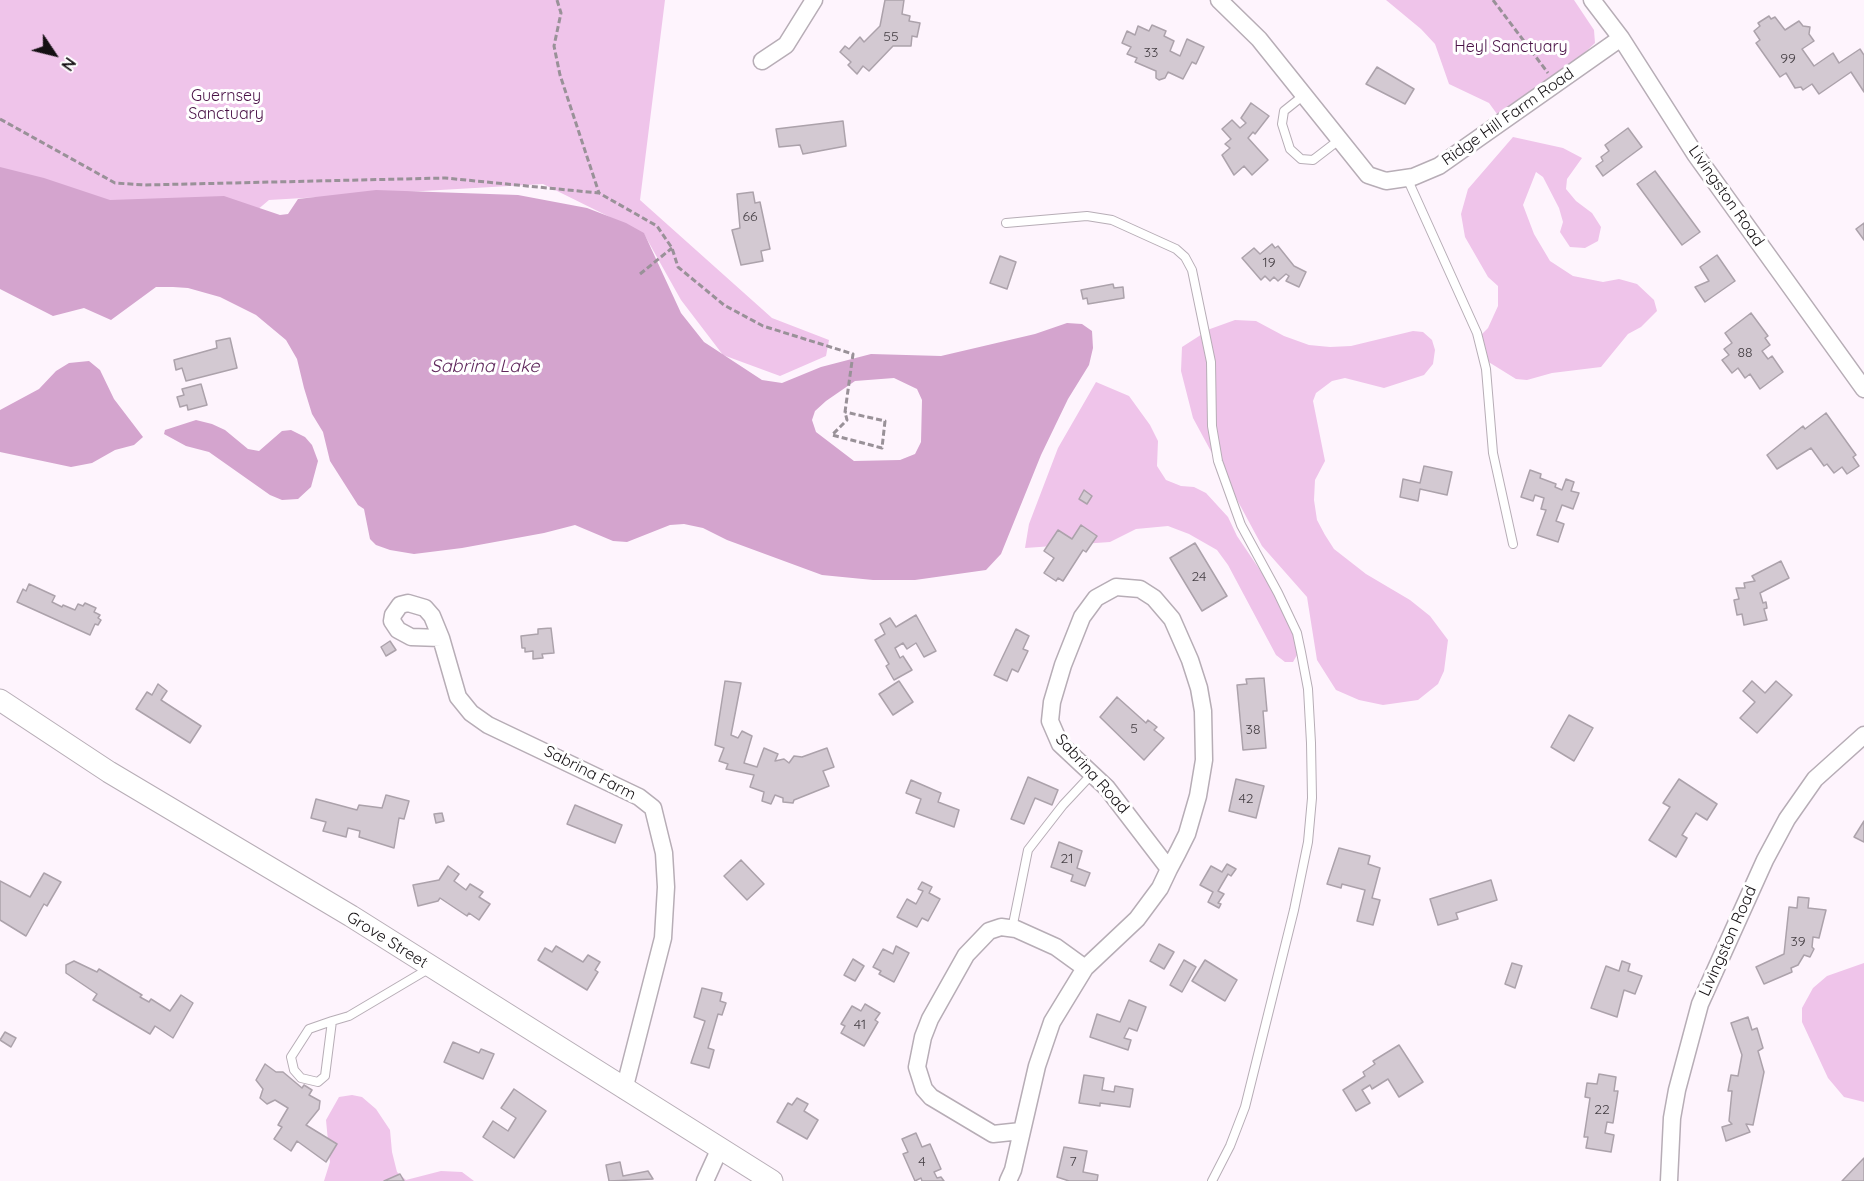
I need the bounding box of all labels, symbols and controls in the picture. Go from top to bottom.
north arrow [24,24,84,84]
house number: 55 [883,29,899,45]
park label: Heyl Sanctuary [1454,37,1568,57]
house number: 33 [1144,45,1158,61]
house number: 99 [1780,51,1796,67]
text: N [57,54,80,75]
street label: Ridge Hill Farm Road [1438,64,1578,170]
park label: Guernsey Sanctuary [188,86,264,124]
street label: Livingston Road [1684,142,1768,250]
house number: 66 [742,209,758,225]
house number: 19 [1263,255,1275,271]
house number: 88 [1737,345,1753,361]
water label: Sabrina Lake [431,356,539,378]
house number: 24 [1192,569,1206,585]
house number: 5 [1130,721,1138,737]
house number: 38 [1246,722,1260,738]
street label: Sabrina Road [1051,730,1133,818]
street label: Sabrina Farm [541,742,639,804]
house number: 42 [1238,791,1254,807]
house number: 21 [1061,851,1073,867]
street label: Livingston Road [1695,883,1761,999]
street label: Grove Street [343,907,431,973]
house number: 39 [1790,934,1806,950]
house number: 41 [854,1017,866,1033]
house number: 22 [1594,1102,1610,1118]
house number: 4 [918,1154,926,1170]
house number: 7 [1069,1154,1077,1170]

